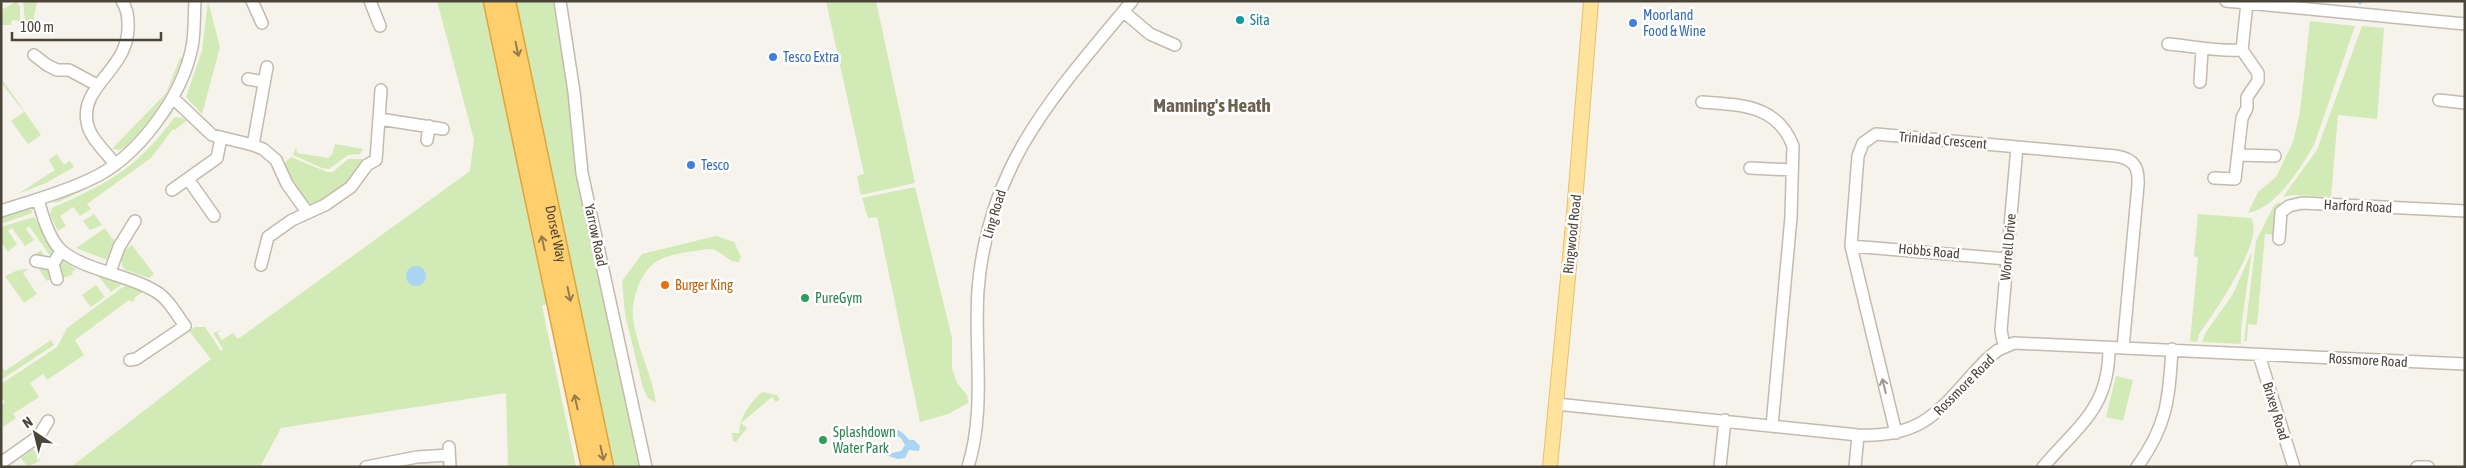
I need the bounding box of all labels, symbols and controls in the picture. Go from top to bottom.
place label: Moorland Food & Wine [1643,7,1706,39]
scale bar [12,10,161,42]
place label: Sita [1250,12,1270,28]
marker: Sita [1234,14,1246,26]
marker: Moorland Food & Wine [1627,17,1639,29]
text: 100 m [20,18,54,35]
one-way arrow [513,41,522,57]
place label: Tesco Extra [783,49,839,65]
marker: Tesco Extra [767,51,779,63]
district label: Manning's Heath [1153,94,1271,116]
street label: Trinidad Crescent [1898,128,1988,152]
place label: Tesco [701,157,729,173]
marker: Tesco [685,159,697,171]
street label: Ling Road [979,188,1009,240]
street label: Ringwood Road [1560,194,1584,274]
street label: Harford Road [2323,196,2393,216]
street label: Yarrow Road [582,202,610,268]
street label: Dorset Way [542,204,570,264]
street label: Worrell Drive [1997,213,2019,281]
one-way arrow [537,235,547,251]
street label: Hobbs Road [1898,240,1960,262]
place label: Burger King [675,277,733,293]
marker: Burger King [659,279,671,291]
one-way arrow [564,285,574,301]
place label: PureGym [815,290,862,306]
marker: PureGym [799,292,811,304]
street label: Rossmore Road [2328,350,2408,370]
street label: Rossmore Road [1930,351,1998,419]
one-way arrow [1879,379,1889,395]
street label: Brixey Road [2260,380,2292,442]
one-way arrow [571,394,580,410]
north arrow [10,408,60,458]
text: N [20,413,36,431]
place label: Splashdown Water Park [833,424,896,456]
marker: Splashdown Water Park [817,434,829,446]
one-way arrow [598,444,607,460]

